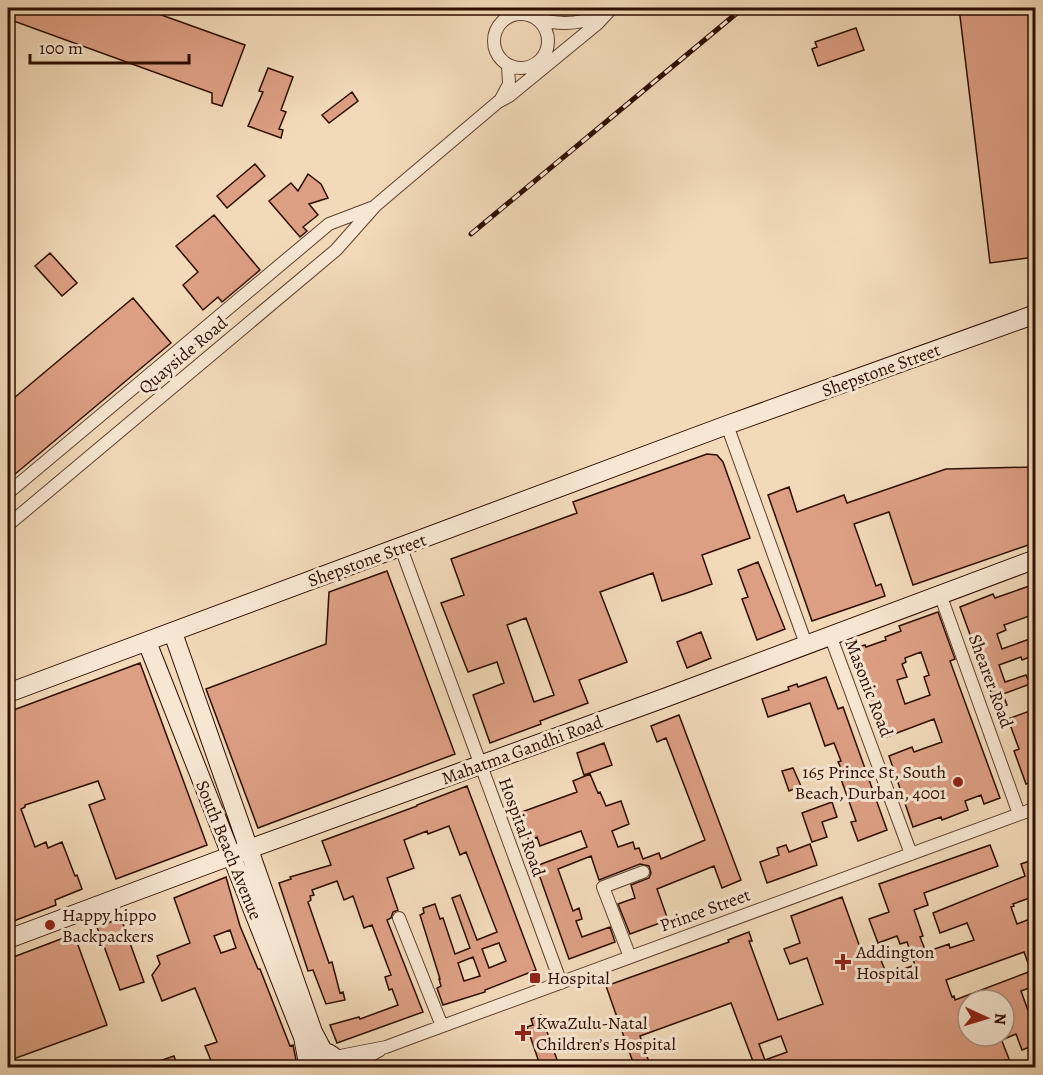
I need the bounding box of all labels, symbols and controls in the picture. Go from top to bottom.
scale bar [30,27,189,65]
text: 100 m [39,36,83,60]
street label: Quayside Road [133,310,233,399]
street label: Shepstone Street [818,337,944,403]
street label: Shepstone Street [304,527,430,593]
street label: Shearer Road [963,631,1019,732]
street label: Masonic Road [839,635,899,741]
street label: Mahatma Gandhi Road [438,710,606,790]
place label: 165 Prince St, South Beach, Durban, 4001 [795,760,946,805]
street label: Hospital Road [493,774,551,880]
marker: 165 Prince St, South Beach, Durban, 4001 [951,775,965,789]
street label: South Beach Avenue [190,777,268,923]
street label: Prince Street [656,882,754,937]
place label: Happy hippo Backpackers [62,903,157,948]
marker: Happy hippo Backpackers [43,918,57,932]
place label: Addington Hospital [855,940,934,985]
marker: Addington Hospital [834,953,852,971]
place label: Hospital [547,966,610,990]
marker: Hospital [528,971,542,985]
north arrow [956,988,1016,1048]
place label: KwaZulu-Natal Children’s Hospital [536,1011,677,1056]
text: N [989,1012,1011,1026]
marker: KwaZulu-Natal Children’s Hospital [514,1024,532,1042]

